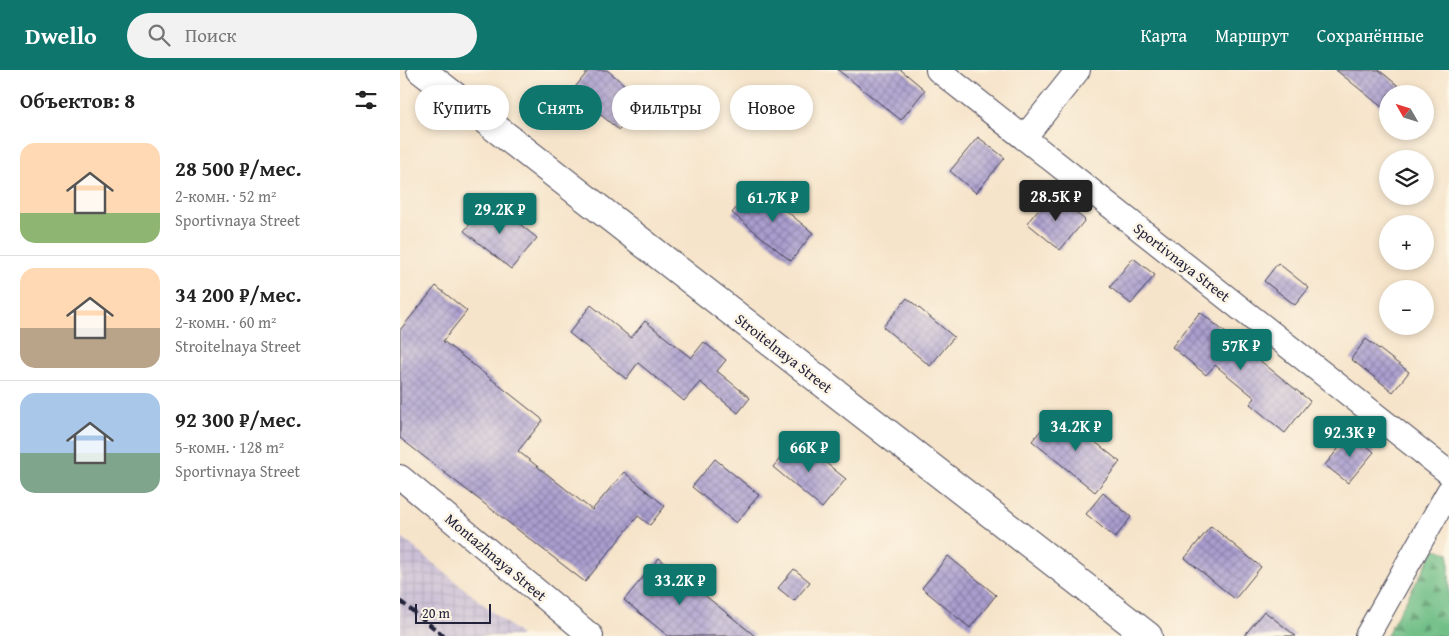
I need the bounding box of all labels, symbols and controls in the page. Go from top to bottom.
search box [127,13,477,58]
text: Dwello [25,18,97,53]
icon: search [145,21,173,49]
text: Поиск [185,21,237,49]
text: Карта [1141,22,1187,49]
text: Маршрут [1215,22,1289,49]
text: Сохранённые [1317,22,1424,49]
text: Объектов: 8 [20,85,135,116]
chip: Купить [415,85,509,130]
chip: Снять [519,85,602,130]
chip: Фильтры [612,85,720,130]
chip: Новое [730,85,813,130]
north arrow [1379,85,1434,140]
map controls [1379,85,1434,335]
icon: filters [352,86,380,114]
button: layers [1379,150,1434,205]
text: 28 500 ₽/мес. [175,153,301,184]
icon: home [60,163,120,223]
pin: 61.7K ₽ [727,180,819,223]
pin: 28.5K ₽ [1010,180,1102,222]
text: 2-комн. · 52 m² [175,184,276,208]
text: 28.5K ₽ [1030,184,1082,208]
text: 61.7K ₽ [747,185,799,209]
pin: 29.2K ₽ [454,192,546,235]
text: 29.2K ₽ [474,197,526,221]
text: Sportivnaya Street [175,208,300,232]
button: + [1379,215,1434,270]
street label: Sportivnaya Street [1129,218,1235,307]
text: 34 200 ₽/мес. [175,279,301,310]
button: − [1379,280,1434,335]
icon: home [60,288,120,348]
street label: Stroitelnaya Street [731,308,838,398]
text: 2-комн. · 60 m² [175,310,276,334]
pin: 57K ₽ [1206,328,1276,371]
text: 57K ₽ [1222,333,1260,357]
text: Stroitelnaya Street [175,334,301,358]
text: 92 300 ₽/мес. [175,404,301,435]
pin: 34.2K ₽ [1030,410,1122,452]
icon: home [60,413,120,473]
text: 34.2K ₽ [1050,414,1102,438]
pin: 92.3K ₽ [1304,416,1396,458]
text: 92.3K ₽ [1324,420,1376,444]
pin: 66K ₽ [774,430,844,473]
text: 5-комн. · 128 m² [175,435,284,459]
text: 66K ₽ [790,435,828,459]
text: Sportivnaya Street [175,459,300,483]
street label: Montazhnaya Street [441,508,552,606]
pin: 33.2K ₽ [634,564,726,606]
text: 33.2K ₽ [654,568,706,592]
scale bar [415,601,491,624]
text: 20 m [422,603,450,623]

